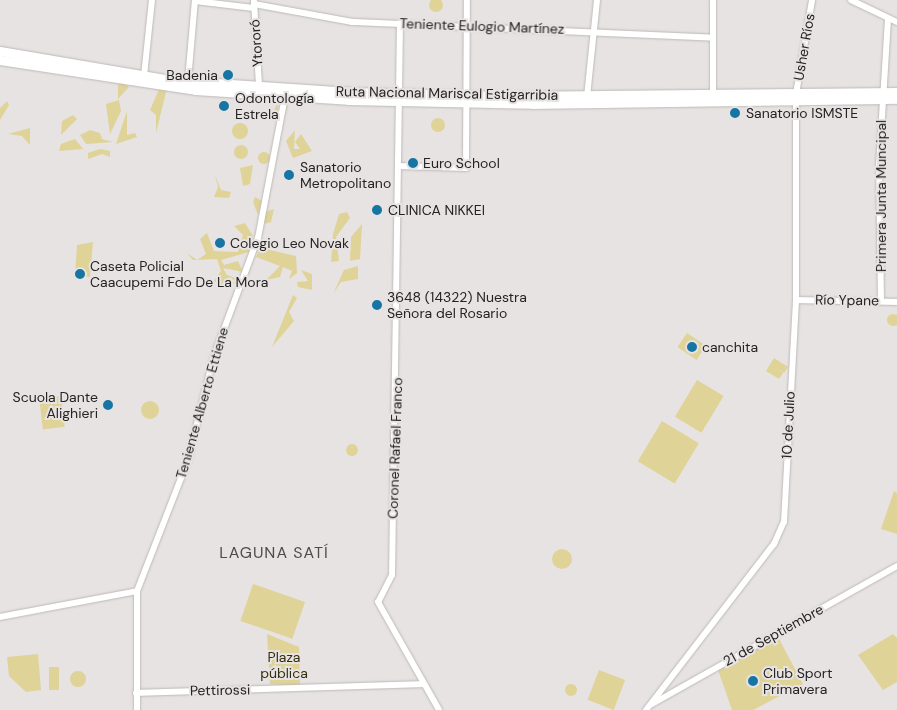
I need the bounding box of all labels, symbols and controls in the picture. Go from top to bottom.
street label: Usher Ríos [790,12,818,82]
street label: Teniente Eulogio Martínez [399,15,565,37]
street label: Ytororó [246,19,266,67]
place label: Badenia [166,67,218,83]
marker: Badenia [222,69,234,81]
street label: Ruta Nacional Mariscal Estigarribia [336,83,558,103]
place label: Odontología Estrela [235,90,314,122]
marker: Odontología Estrela [217,99,231,113]
place label: Sanatorio ISMSTE [746,105,858,121]
marker: Sanatorio ISMSTE [728,106,742,120]
street label: Primera Junta Muncipal [873,120,889,272]
place label: Euro School [423,155,500,171]
marker: Euro School [407,157,419,169]
place label: Sanatorio Metropolitano [300,159,391,192]
marker: Sanatorio Metropolitano [282,168,296,182]
place label: CLINICA NIKKEI [388,202,485,218]
marker: CLINICA NIKKEI [370,203,384,217]
place label: Colegio Leo Novak [230,235,349,251]
marker: Colegio Leo Novak [214,237,226,249]
place label: Caseta Policial Caacupemi Fdo De La Mora [90,258,268,290]
marker: Caseta Policial Caacupemi Fdo De La Mora [74,268,86,280]
place label: 3648 (14322) Nuestra Señora del Rosario [387,289,527,322]
street label: Río Ypane [815,291,879,309]
marker: 3648 (14322) Nuestra Señora del Rosario [371,299,383,311]
street label: Teniente Alberto Ettiene [172,325,232,481]
place label: canchita [702,339,758,355]
marker: canchita [686,341,698,353]
street label: Coronel Rafael Franco [384,377,406,519]
place label: Scuola Dante Alighieri [13,389,98,422]
street label: 10 de Julio [778,391,798,459]
marker: Scuola Dante Alighieri [102,399,114,411]
district label: LAGUNA SATÍ [218,543,330,563]
street label: 21 de Septiembre [720,600,826,670]
park label: Plaza pública [260,649,308,682]
place label: Club Sport Primavera [763,665,833,698]
marker: Club Sport Primavera [747,675,759,687]
street label: Pettirossi [190,681,250,699]

